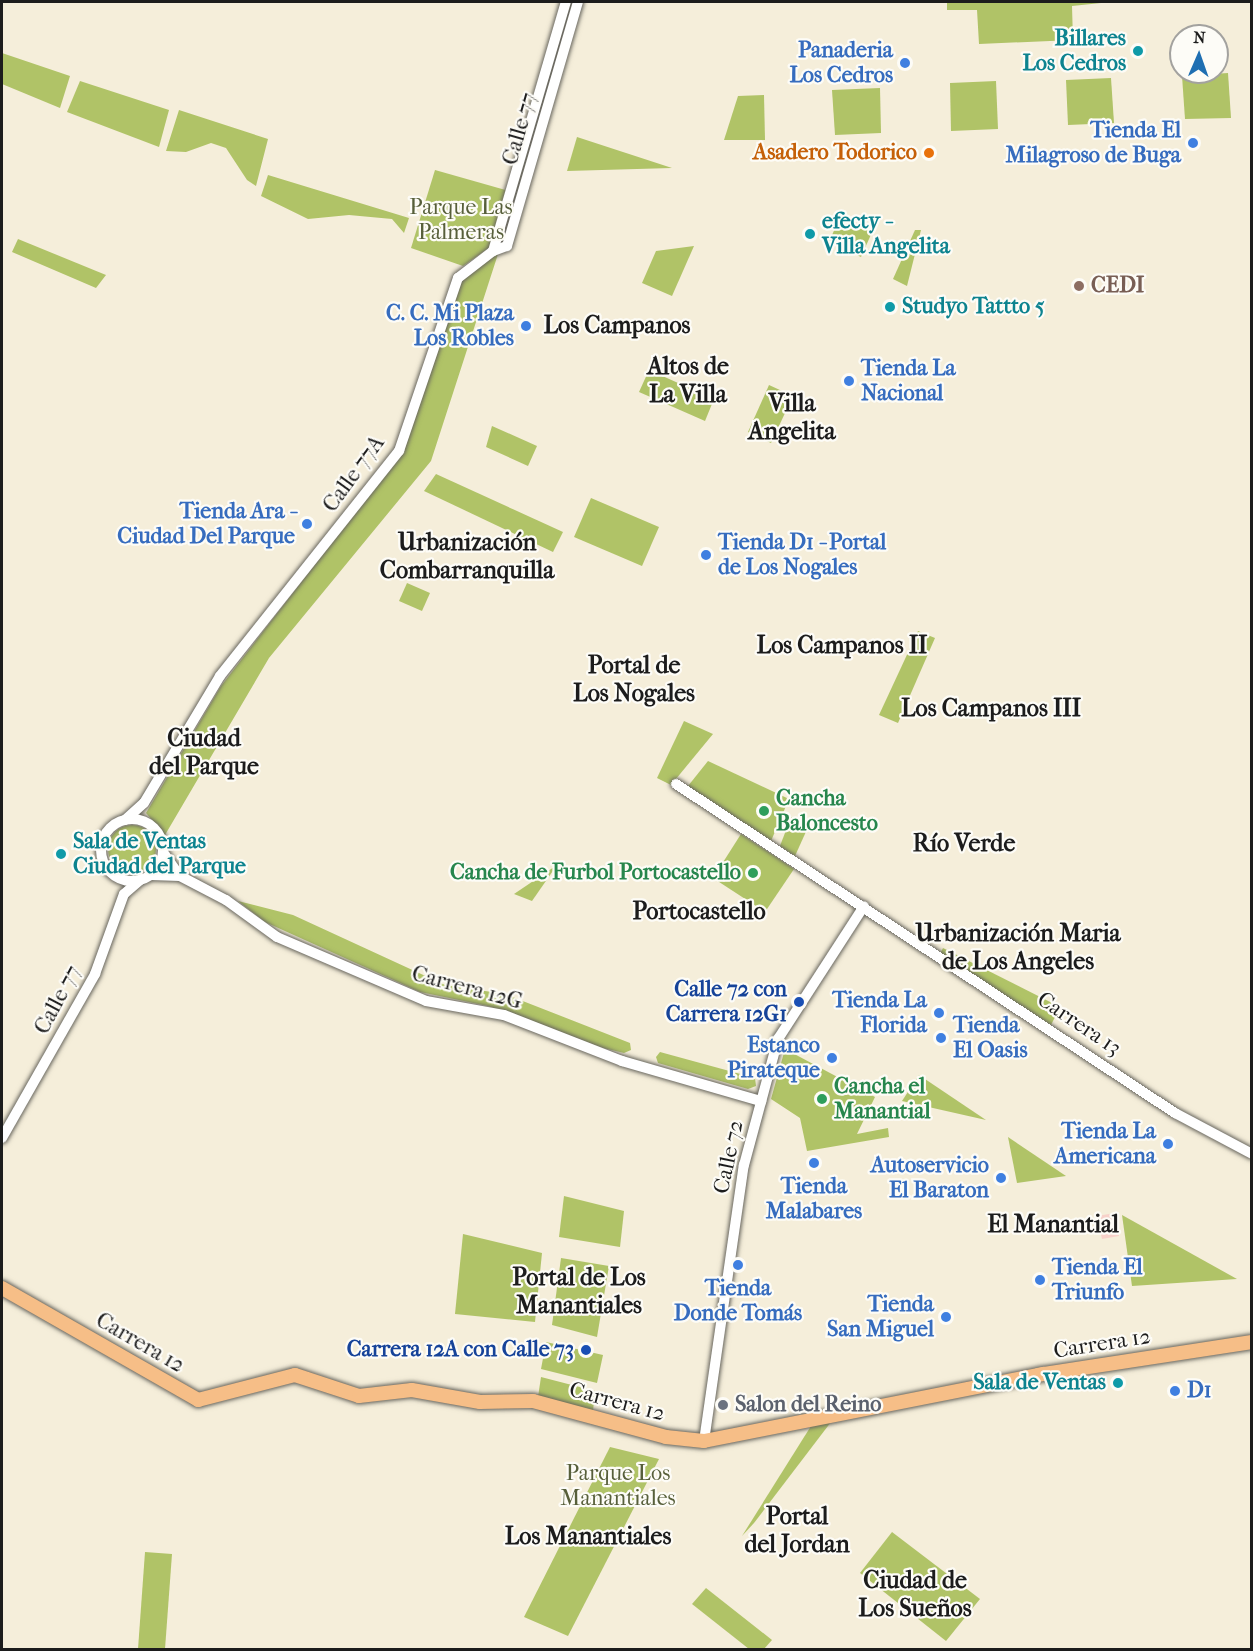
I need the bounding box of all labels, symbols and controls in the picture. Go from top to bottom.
north arrow [1169,24,1229,84]
place label: Billares Los Cedros [1022,25,1126,76]
text: N [1193,28,1206,47]
place label: Panaderia Los Cedros [789,37,893,88]
marker: Billares Los Cedros [1131,44,1145,58]
marker: Panaderia Los Cedros [898,56,912,70]
street label: Calle 77 [497,90,543,168]
place label: Tienda El Milagroso de Buga [1006,117,1181,168]
marker: Tienda El Milagroso de Buga [1186,136,1200,150]
place label: Asadero Todorico [753,140,917,166]
marker: Asadero Todorico [922,146,936,160]
park label: Parque Las Palmeras [409,194,513,246]
place label: efecty - Villa Angelita [822,208,950,260]
marker: efecty - Villa Angelita [803,227,817,241]
place label: CEDI [1091,273,1144,299]
marker: CEDI [1072,279,1086,293]
place label: Studyo Tattto 5 [902,294,1045,320]
place label: C. C. Mi Plaza Los Robles [386,300,514,352]
marker: Studyo Tattto 5 [883,300,897,314]
district label: Los Campanos [544,312,690,340]
marker: C. C. Mi Plaza Los Robles [519,319,533,333]
district label: Altos de La Villa [647,353,729,409]
place label: Tienda La Nacional [861,355,956,406]
marker: Tienda La Nacional [842,374,856,388]
district label: Villa Angelita [748,390,836,446]
street label: Calle 77A [317,431,391,517]
place label: Tienda Ara - Ciudad Del Parque [117,498,295,550]
marker: Tienda Ara - Ciudad Del Parque [300,517,314,531]
district label: Urbanización Combarranquilla [380,529,554,585]
place label: Tienda D1 - Portal de Los Nogales [718,529,886,580]
marker: Tienda D1 - Portal de Los Nogales [699,548,713,562]
district label: Los Campanos II [757,632,927,660]
district label: Portal de Los Nogales [573,652,695,708]
district label: Los Campanos III [901,695,1081,723]
district label: Ciudad del Parque [149,725,259,781]
place label: Cancha Baloncesto [776,785,878,836]
marker: Cancha Baloncesto [757,804,771,818]
place label: Sala de Ventas Ciudad del Parque [73,828,246,879]
district label: Río Verde [913,830,1015,858]
marker: Sala de Ventas Ciudad del Parque [54,847,68,861]
place label: Cancha de Furbol Portocastello [450,860,741,886]
marker: Cancha de Furbol Portocastello [746,866,760,880]
district label: Portocastello [632,898,766,926]
district label: Urbanización Maria de Los Angeles [915,920,1121,976]
street label: Calle 77 [29,961,87,1039]
street label: Carrera 12G [409,961,525,1015]
place label: Calle 72 con Carrera 12G1 [666,976,787,1028]
street label: Carrera 13 [1032,986,1126,1062]
place label: Tienda La Florida [832,987,927,1038]
marker: Calle 72 con Carrera 12G1 [792,995,806,1009]
marker: Tienda La Florida [932,1006,946,1020]
place label: Tienda El Oasis [953,1012,1028,1064]
marker: Tienda El Oasis [934,1031,948,1045]
place label: Estanco Pirateque [727,1032,820,1084]
marker: Estanco Pirateque [825,1051,839,1065]
place label: Cancha el Manantial [834,1073,930,1124]
marker: Cancha el Manantial [815,1092,829,1106]
street label: Calle 72 [708,1118,750,1196]
place label: Tienda La Americana [1054,1118,1156,1170]
marker: Tienda La Americana [1161,1137,1175,1151]
place label: Autoservicio El Baraton [871,1152,989,1204]
marker: Tienda Malabares [807,1156,821,1170]
marker: Autoservicio El Baraton [994,1171,1008,1185]
place label: Tienda Malabares [766,1173,862,1224]
district label: El Manantial [987,1211,1119,1239]
place label: Tienda El Triunfo [1052,1254,1143,1306]
marker: Tienda Donde Tomás [731,1258,745,1272]
district label: Portal de Los Manantiales [512,1264,646,1320]
marker: Tienda El Triunfo [1033,1273,1047,1287]
place label: Tienda Donde Tomás [674,1275,802,1326]
place label: Tienda San Miguel [827,1291,934,1342]
street label: Carrera 12 [91,1307,189,1379]
marker: Tienda San Miguel [939,1310,953,1324]
street label: Carrera 12 [1052,1323,1152,1365]
place label: Carrera 12A con Calle 73 [347,1337,574,1363]
marker: Carrera 12A con Calle 73 [579,1343,593,1357]
place label: Sala de Ventas [973,1370,1106,1396]
marker: Sala de Ventas [1111,1376,1125,1390]
street label: Carrera 12 [566,1377,668,1427]
place label: D1 [1187,1378,1212,1404]
marker: D1 [1168,1384,1182,1398]
place label: Salon del Reino [735,1392,881,1418]
marker: Salon del Reino [716,1398,730,1412]
park label: Parque Los Manantiales [560,1460,676,1512]
district label: Portal del Jordan [744,1503,850,1559]
district label: Los Manantiales [505,1523,671,1551]
district label: Ciudad de Los Sueños [858,1567,972,1623]

